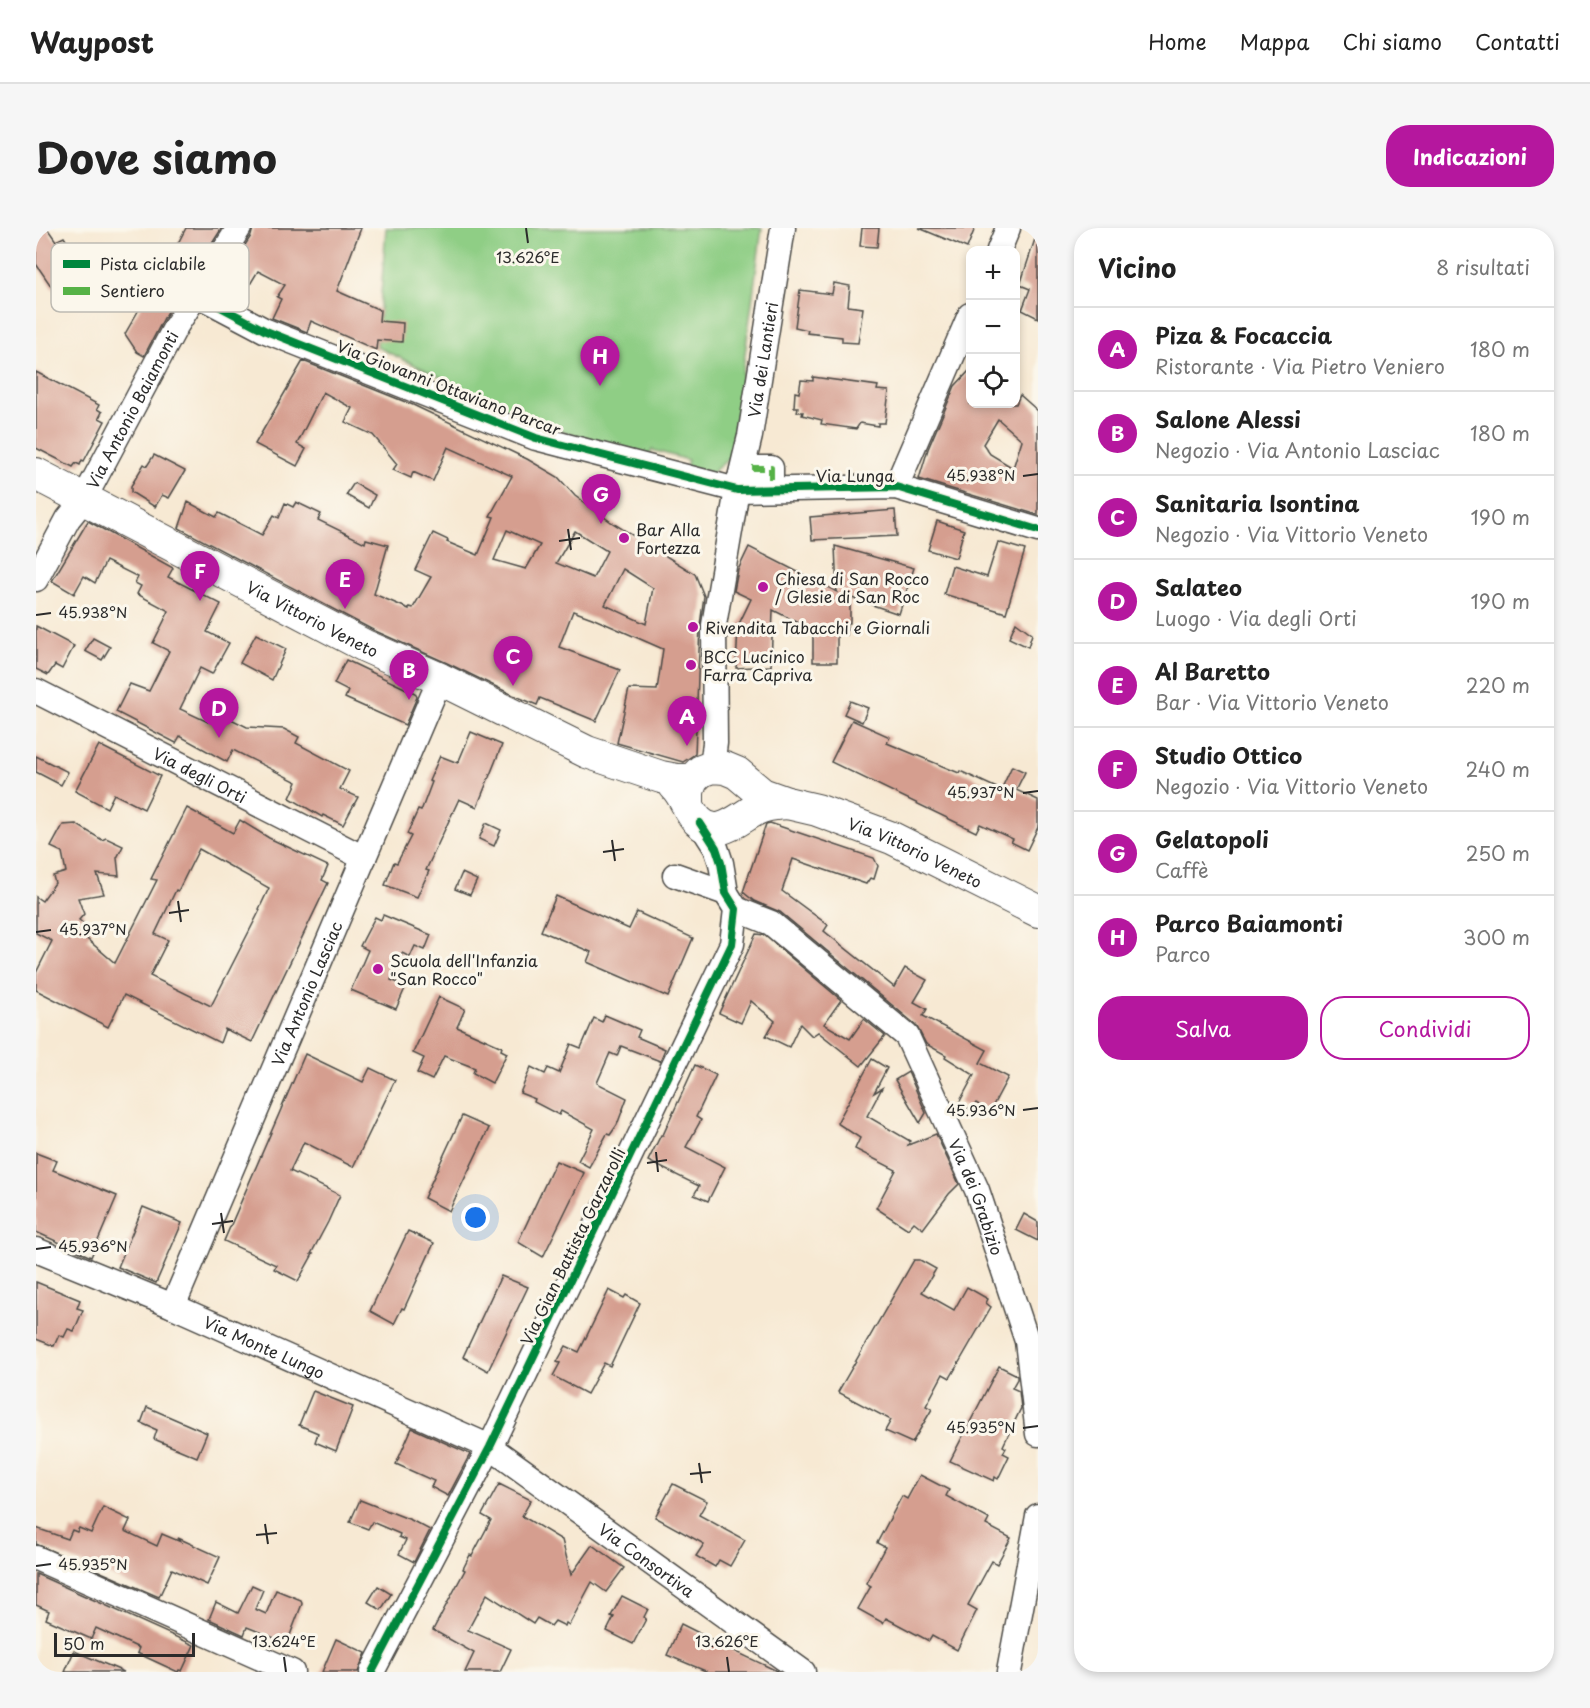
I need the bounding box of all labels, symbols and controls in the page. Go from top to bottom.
text: Waypost [30,20,154,63]
text: Home [1148,25,1207,57]
text: Mappa [1240,25,1310,57]
text: Chi siamo [1343,25,1442,57]
text: Contatti [1475,25,1560,57]
text: Dove siamo [36,125,277,188]
button: Indicazioni [1386,125,1554,187]
legend [51,243,249,312]
text: 13.626°E [496,245,560,268]
map controls [966,246,1020,408]
button: + [966,246,1020,300]
text: Vicino [1098,248,1176,287]
text: Pista ciclabile [100,251,206,275]
text: 8 risultati [1436,252,1530,282]
text: Sentiero [100,278,165,302]
street label: Via dei Lantieri [741,300,783,419]
button: − [966,300,1020,354]
text: Piza & Focaccia [1155,318,1332,351]
street label: Via Antonio Baiamonti [80,326,183,493]
street label: Via Giovanni Ottaviano Parcar [333,333,565,441]
text: A [1110,334,1125,364]
text: 180 m [1470,334,1530,364]
pin: H [580,336,620,386]
text: Ristorante · Via Pietro Veniero [1155,351,1445,381]
button: locate [966,354,1020,408]
text: Salone Alessi [1155,402,1301,435]
text: B [1111,418,1124,448]
text: 180 m [1470,418,1530,448]
text: Negozio · Via Antonio Lasciac [1155,435,1440,465]
street label: Via Lunga [816,463,894,487]
text: 45.938°N [947,463,1015,486]
pin: G [582,474,620,524]
text: Sanitaria Isontina [1155,486,1360,519]
text: C [1110,502,1125,532]
text: 190 m [1471,502,1530,532]
place label: Bar Alla Fortezza [636,517,700,559]
text: Negozio · Via Vittorio Veneto [1155,519,1428,549]
marker: Bar Alla Fortezza [617,531,631,545]
pin: F [180,552,220,601]
pin: E [326,560,364,609]
place label: Chiesa di San Rocco / Glesie di San Roc [775,566,929,608]
text: Salateo [1155,570,1242,603]
street label: Via Vittorio Veneto [242,574,382,663]
marker: Chiesa di San Rocco / Glesie di San Roc [756,580,770,594]
text: D [1110,586,1125,616]
text: 190 m [1471,586,1530,616]
text: 45.938°N [59,600,127,623]
text: Luogo · Via degli Orti [1155,603,1357,633]
place label: Rivendita Tabacchi e Giornali [705,615,930,639]
marker: Rivendita Tabacchi e Giornali [686,620,700,634]
pin: C [494,636,532,686]
place label: BCC Lucinico Farra Capriva [703,644,812,686]
pin: B [390,650,428,700]
text: Al Baretto [1155,654,1270,687]
marker: BCC Lucinico Farra Capriva [684,658,698,672]
text: E [1111,670,1124,700]
text: 220 m [1466,670,1530,700]
text: Bar · Via Vittorio Veneto [1155,687,1389,717]
pin: D [200,688,238,738]
pin: A [668,696,706,746]
text: Studio Ottico [1155,738,1302,771]
street label: Via degli Orti [149,741,251,808]
text: F [1112,754,1123,784]
text: 240 m [1465,754,1530,784]
text: Negozio · Via Vittorio Veneto [1155,771,1428,801]
text: 45.937°N [947,780,1015,803]
street label: Via Vittorio Veneto [845,811,987,893]
text: Gelatopoli [1155,822,1269,855]
text: G [1109,838,1126,868]
text: 250 m [1466,838,1530,868]
text: Caffè [1155,855,1209,885]
text: Parco Baiamonti [1155,906,1343,939]
text: 45.937°N [59,917,127,940]
street label: Via Antonio Lasciac [265,917,348,1069]
text: H [1110,922,1125,952]
text: 300 m [1463,922,1530,952]
text: Parco [1155,939,1210,969]
place label: Scuola dell'Infanzia "San Rocco" [390,948,538,990]
marker: Scuola dell'Infanzia "San Rocco" [371,962,385,976]
button: Salva [1098,996,1308,1060]
button: Condividi [1320,996,1530,1060]
text: 45.936°N [946,1098,1016,1121]
street label: Via dei Grabizio [943,1135,1010,1258]
street label: Via Gian Battista Garzarolli [514,1143,630,1349]
your location [461,1203,490,1232]
text: 45.936°N [58,1234,128,1257]
street label: Via Monte Lungo [200,1309,329,1384]
text: 45.935°N [946,1415,1016,1438]
street label: Via Consortiva [594,1517,700,1602]
text: 45.935°N [58,1552,128,1575]
text: 13.624°E [252,1629,316,1652]
text: 13.626°E [695,1629,759,1652]
scale bar [54,1630,195,1658]
text: 50 m [63,1631,104,1655]

